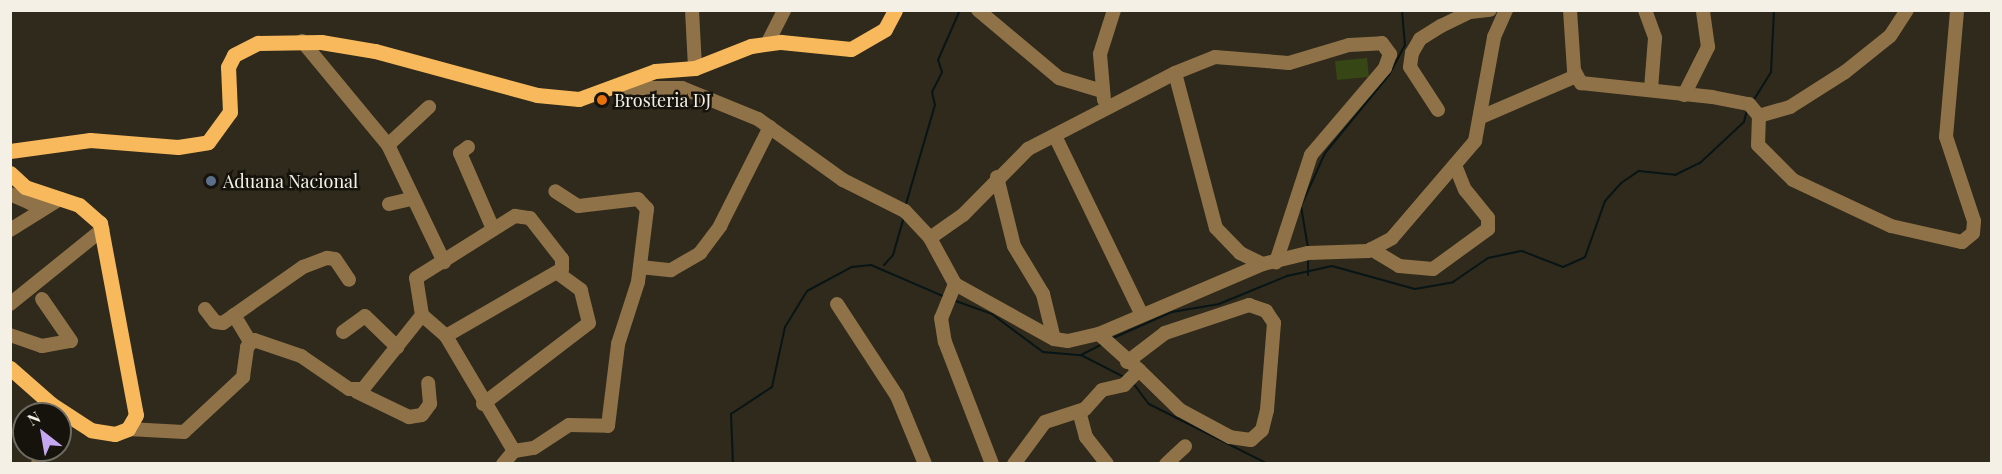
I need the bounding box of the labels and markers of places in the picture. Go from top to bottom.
place label: Brosteria DJ [614,89,712,111]
marker: Brosteria DJ [595,93,609,107]
place label: Aduana Nacional [223,170,358,192]
marker: Aduana Nacional [204,174,218,188]

